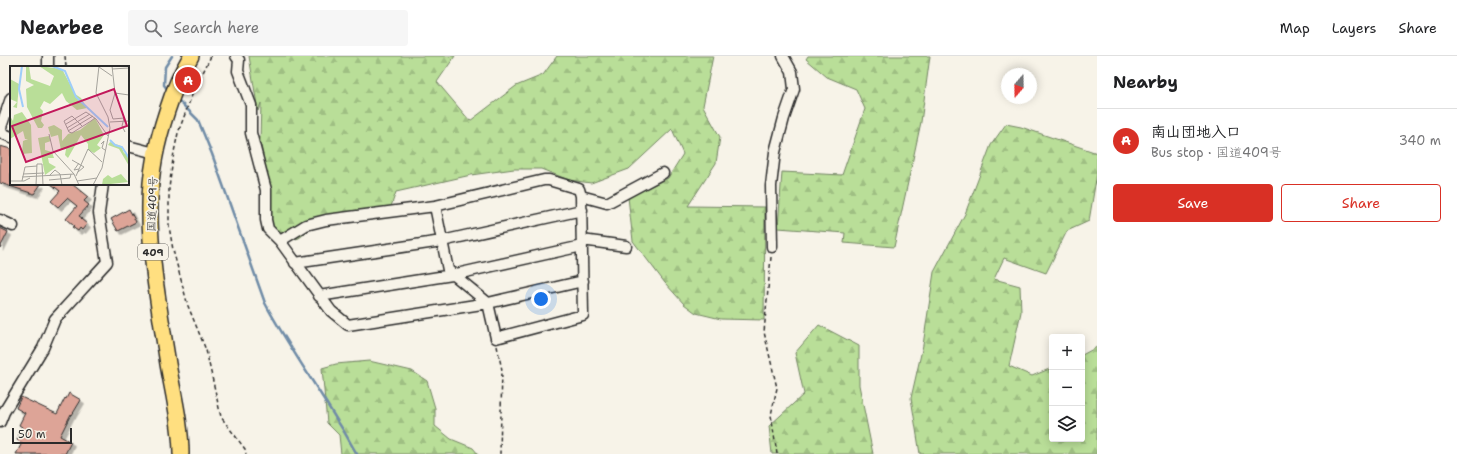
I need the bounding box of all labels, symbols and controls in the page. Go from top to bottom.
search box [128,10,408,46]
text: Nearbee [20,15,104,40]
icon: search [142,17,164,39]
text: Search here [174,18,259,38]
text: Map [1280,19,1310,37]
text: Layers [1332,19,1376,37]
text: Share [1398,19,1437,37]
pin: A [175,65,201,95]
inset map [10,66,129,185]
north arrow [1001,68,1037,104]
text: Nearby [1113,71,1178,93]
text: 南山団地入口 [1151,122,1241,142]
text: A [1121,132,1131,149]
text: 340 m [1399,132,1441,149]
text: Bus stop · 国道409号 [1151,144,1282,161]
street label: 国道409号 [144,176,161,232]
button: Save [1113,184,1273,222]
button: Share [1281,184,1441,222]
road number: 409 [138,244,168,260]
your location [531,289,551,309]
map controls [1049,334,1085,442]
button: + [1049,334,1085,370]
button: − [1049,370,1085,406]
button: layers [1049,406,1085,442]
scale bar [12,426,72,445]
text: 50 m [18,427,46,442]

